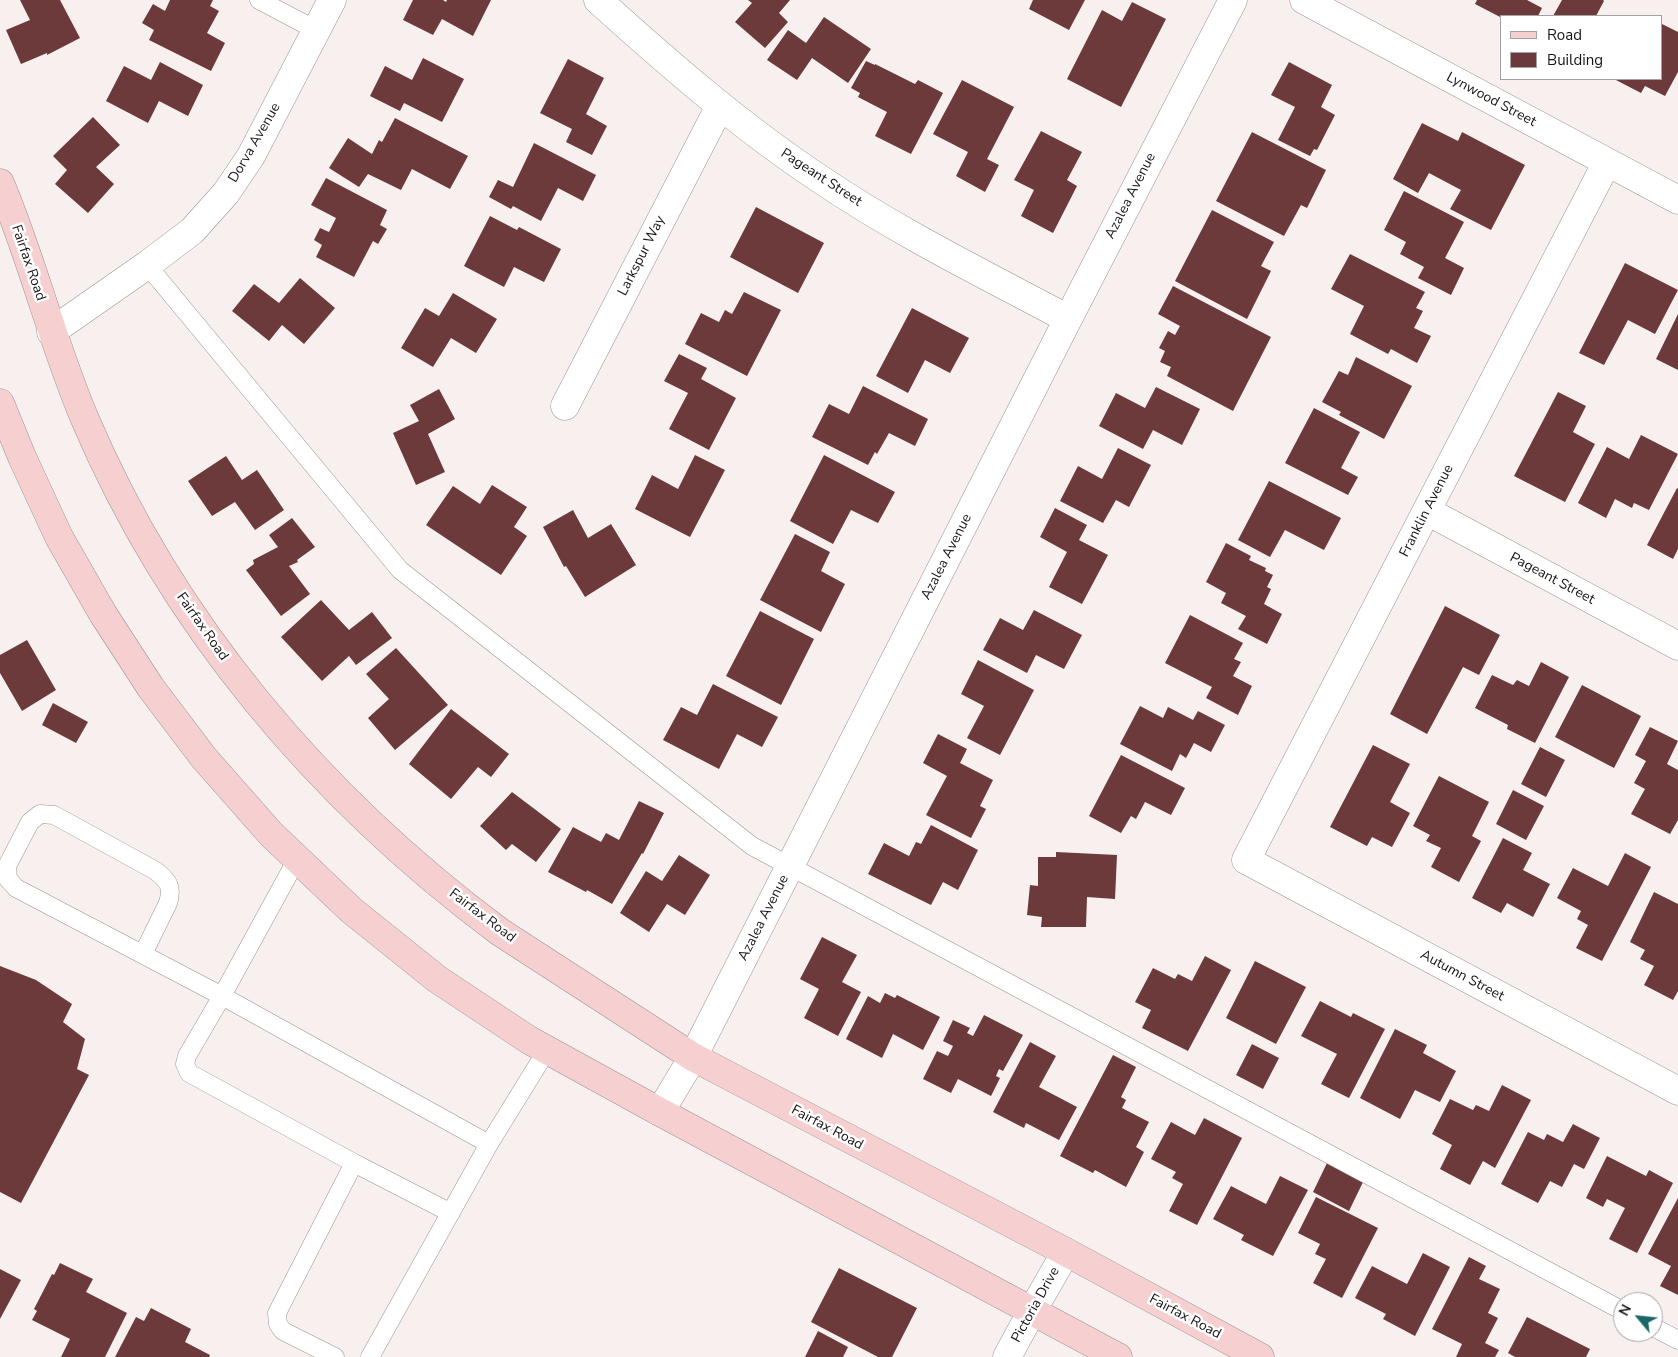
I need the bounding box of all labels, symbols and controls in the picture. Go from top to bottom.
legend [1500,15,1663,80]
text: Road [1547,25,1582,45]
text: Building [1547,50,1603,70]
street label: Lynwood Street [1443,69,1539,131]
street label: Dorva Avenue [225,100,285,186]
street label: Pageant Street [777,145,865,211]
street label: Azalea Avenue [1102,150,1160,242]
street label: Larkspur Way [615,213,669,299]
street label: Fairfax Road [7,223,49,303]
street label: Franklin Avenue [1396,462,1458,560]
street label: Azalea Avenue [918,511,976,603]
street label: Pageant Street [1507,550,1597,608]
street label: Fairfax Road [172,590,232,664]
street label: Azalea Avenue [735,872,793,964]
street label: Fairfax Road [445,886,519,946]
street label: Autumn Street [1417,947,1507,1005]
street label: Fairfax Road [788,1102,866,1154]
street label: Pictoria Drive [1008,1264,1064,1346]
street label: Fairfax Road [1146,1291,1224,1343]
north arrow [1613,1292,1663,1342]
text: N [1614,1301,1636,1319]

